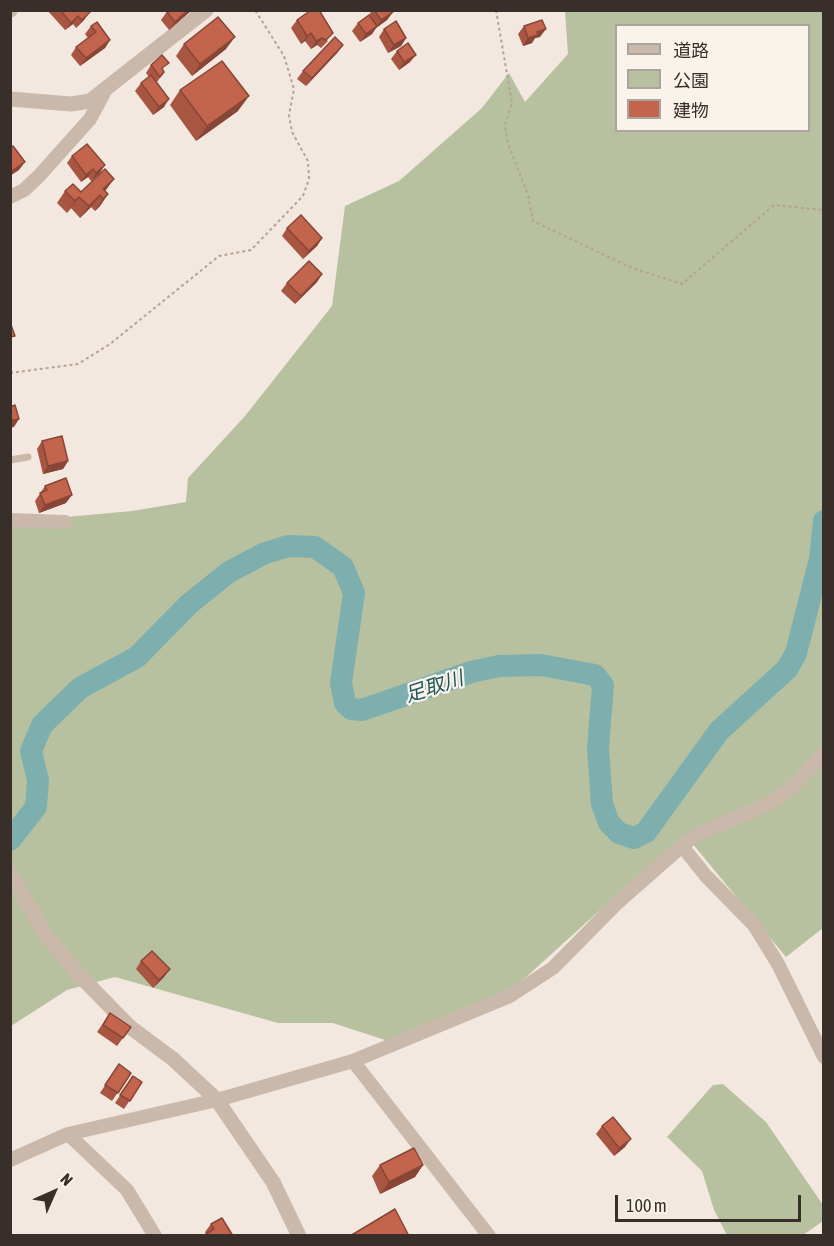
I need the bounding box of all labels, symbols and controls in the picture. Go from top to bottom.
legend [615,24,810,132]
text: 道路 [673,40,709,61]
text: 公園 [673,70,709,91]
text: 建物 [673,100,709,121]
water label: 足取川 [402,666,466,708]
north arrow [24,1162,84,1222]
text: N [57,1170,76,1189]
scale bar [618,1183,804,1221]
text: 100 m [626,1195,667,1216]

